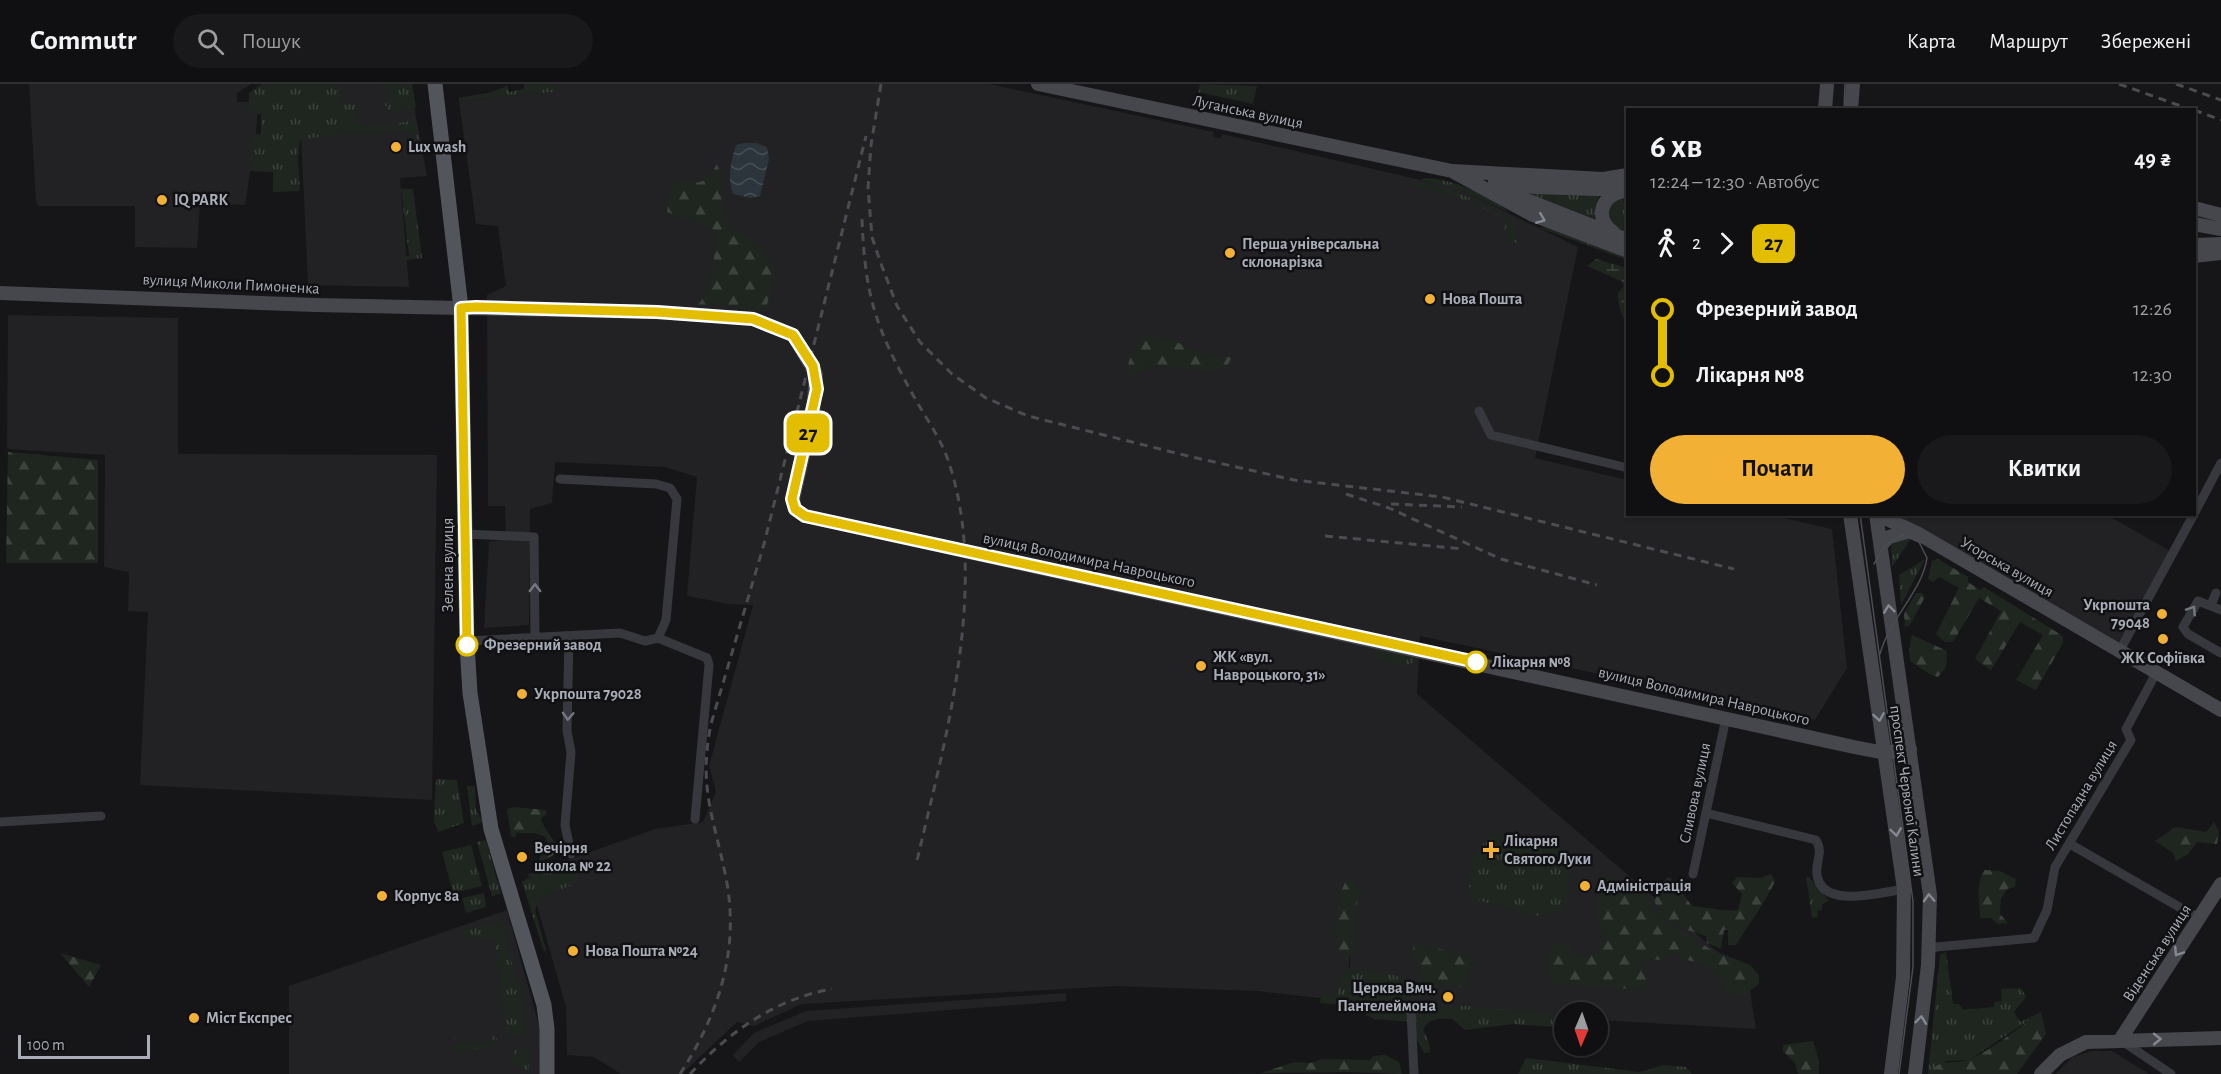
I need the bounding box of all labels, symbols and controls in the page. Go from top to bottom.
search box [173,14,593,68]
icon: search [194,25,227,58]
text: Commutr [30,27,137,55]
text: Пошук [242,30,301,52]
text: Карта [1907,31,1956,52]
text: Маршрут [1989,31,2068,52]
text: Збережені [2101,31,2191,52]
street label: Луганська вулиця [1191,92,1305,132]
text: 6 хв [1650,131,1702,164]
place label: Lux wash [408,139,466,155]
marker: Lux wash [389,140,403,154]
text: 49 ₴ [2134,148,2172,170]
text: 12:24 – 12:30 · Автобус [1650,172,1820,192]
place label: IQ PARK [174,192,228,209]
marker: IQ PARK [155,193,169,207]
one-way arrow [1535,212,1546,224]
icon: walk [1650,227,1683,260]
icon: forward [1710,227,1743,260]
text: 2 [1692,233,1701,253]
text: 27 [1764,233,1783,254]
place label: Перша універсальна склонарізка [1242,236,1380,270]
marker: Перша універсальна склонарізка [1223,246,1237,260]
street label: вулиця Миколи Пимоненка [142,271,320,298]
place label: Нова Пошта [1442,291,1523,307]
marker: Нова Пошта [1423,292,1437,306]
text: Фрезерний завод [1696,298,1858,320]
text: 12:26 [2133,299,2172,319]
text: Лікарня №8 [1696,364,1805,386]
text: 12:30 [2133,365,2172,385]
line badge: 27 [781,414,835,452]
text: 27 [799,423,817,444]
button: Почати [1650,435,1905,504]
button: Квитки [1917,435,2172,504]
street label: Зелена вулиця [440,518,457,612]
street label: вулиця Володимира Навроцького [981,530,1197,591]
street label: Угорська вулиця [1957,534,2056,601]
one-way arrow [529,583,541,592]
place label: Укрпошта 79048 [2083,597,2150,631]
one-way arrow [1884,604,1896,613]
one-way arrow [2185,606,2196,617]
marker: Укрпошта 79048 [2155,607,2169,621]
marker: ЖК Софіївка [2156,632,2170,646]
marker: Фрезерний завод [456,634,478,656]
place label: Фрезерний завод [484,637,602,653]
place label: ЖК «вул. Навроцького, 31» [1213,649,1326,683]
place label: ЖК Софіївка [2121,650,2206,666]
marker: Лікарня №8 [1465,651,1487,673]
place label: Лікарня №8 [1492,654,1571,670]
marker: ЖК «вул. Навроцького, 31» [1194,659,1208,673]
street label: вулиця Володимира Навроцького [1597,664,1811,729]
place label: Укрпошта 79028 [534,686,642,702]
marker: Укрпошта 79028 [515,687,529,701]
street label: проспект Червоної Калини [1887,704,1927,878]
one-way arrow [561,711,574,720]
one-way arrow [1872,712,1884,721]
street label: Листопадна вулиця [2042,737,2121,853]
street label: Сливова вулиця [1677,741,1714,845]
one-way arrow [1890,827,1902,836]
place label: Лікарня Святого Луки [1504,833,1591,868]
place label: Вечірня школа № 22 [534,840,612,874]
marker: Лікарня Святого Луки [1482,841,1500,859]
marker: Вечірня школа № 22 [515,850,529,864]
place label: Адміністрація [1597,878,1692,894]
marker: Адміністрація [1578,879,1592,893]
place label: Корпус 8а [394,888,460,905]
marker: Корпус 8а [375,889,389,903]
one-way arrow [1923,893,1936,902]
street label: Віденська вулиця [2120,902,2195,1005]
place label: Нова Пошта №24 [585,943,698,959]
marker: Нова Пошта №24 [566,944,580,958]
one-way arrow [2174,946,2186,956]
place label: Церква Вмч. Пантелеймона [1337,980,1436,1014]
marker: Церква Вмч. Пантелеймона [1441,990,1455,1004]
north arrow [1554,1002,1608,1056]
map controls [1554,1002,1608,1056]
place label: Міст Експрес [206,1010,292,1026]
marker: Міст Експрес [187,1011,201,1025]
one-way arrow [1915,1015,1927,1024]
scale bar [18,1032,150,1060]
one-way arrow [2152,1033,2161,1045]
text: 100 m [27,1037,65,1053]

